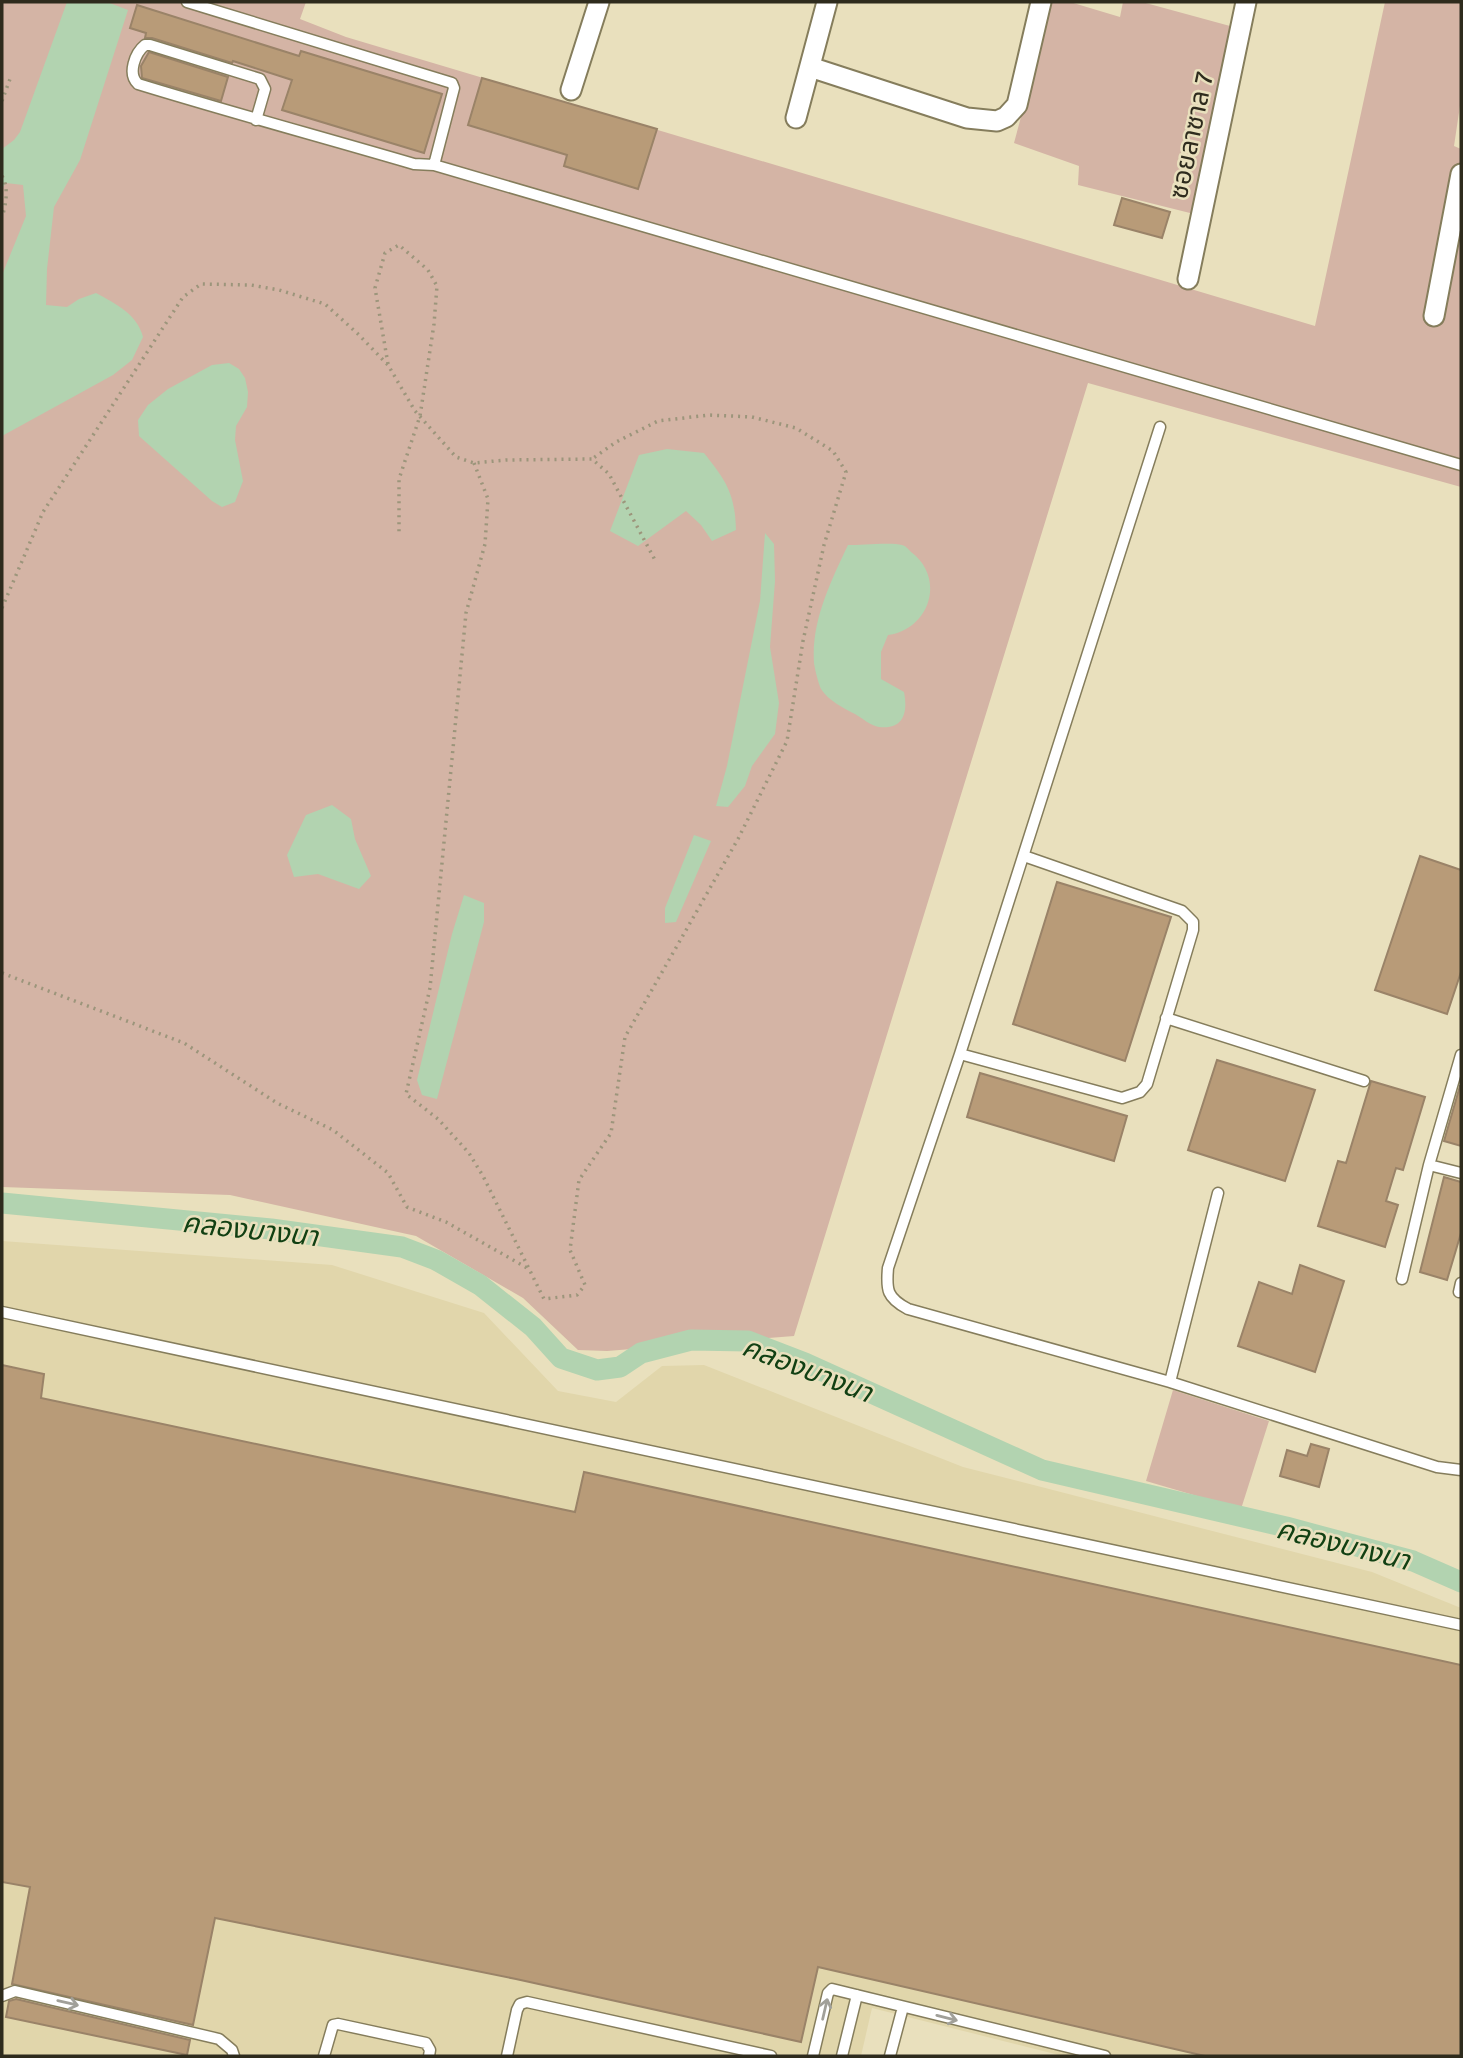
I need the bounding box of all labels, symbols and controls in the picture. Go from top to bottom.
street label: ซอยลาซาล 7 [1163,68,1221,202]
water label: คลองบางนา [181,1206,321,1254]
water label: คลองบางนา [737,1330,878,1411]
water label: คลองบางนา [1273,1512,1415,1578]
one-way arrow [56,1997,78,2010]
one-way arrow [818,1998,832,2021]
one-way arrow [935,2011,958,2025]

